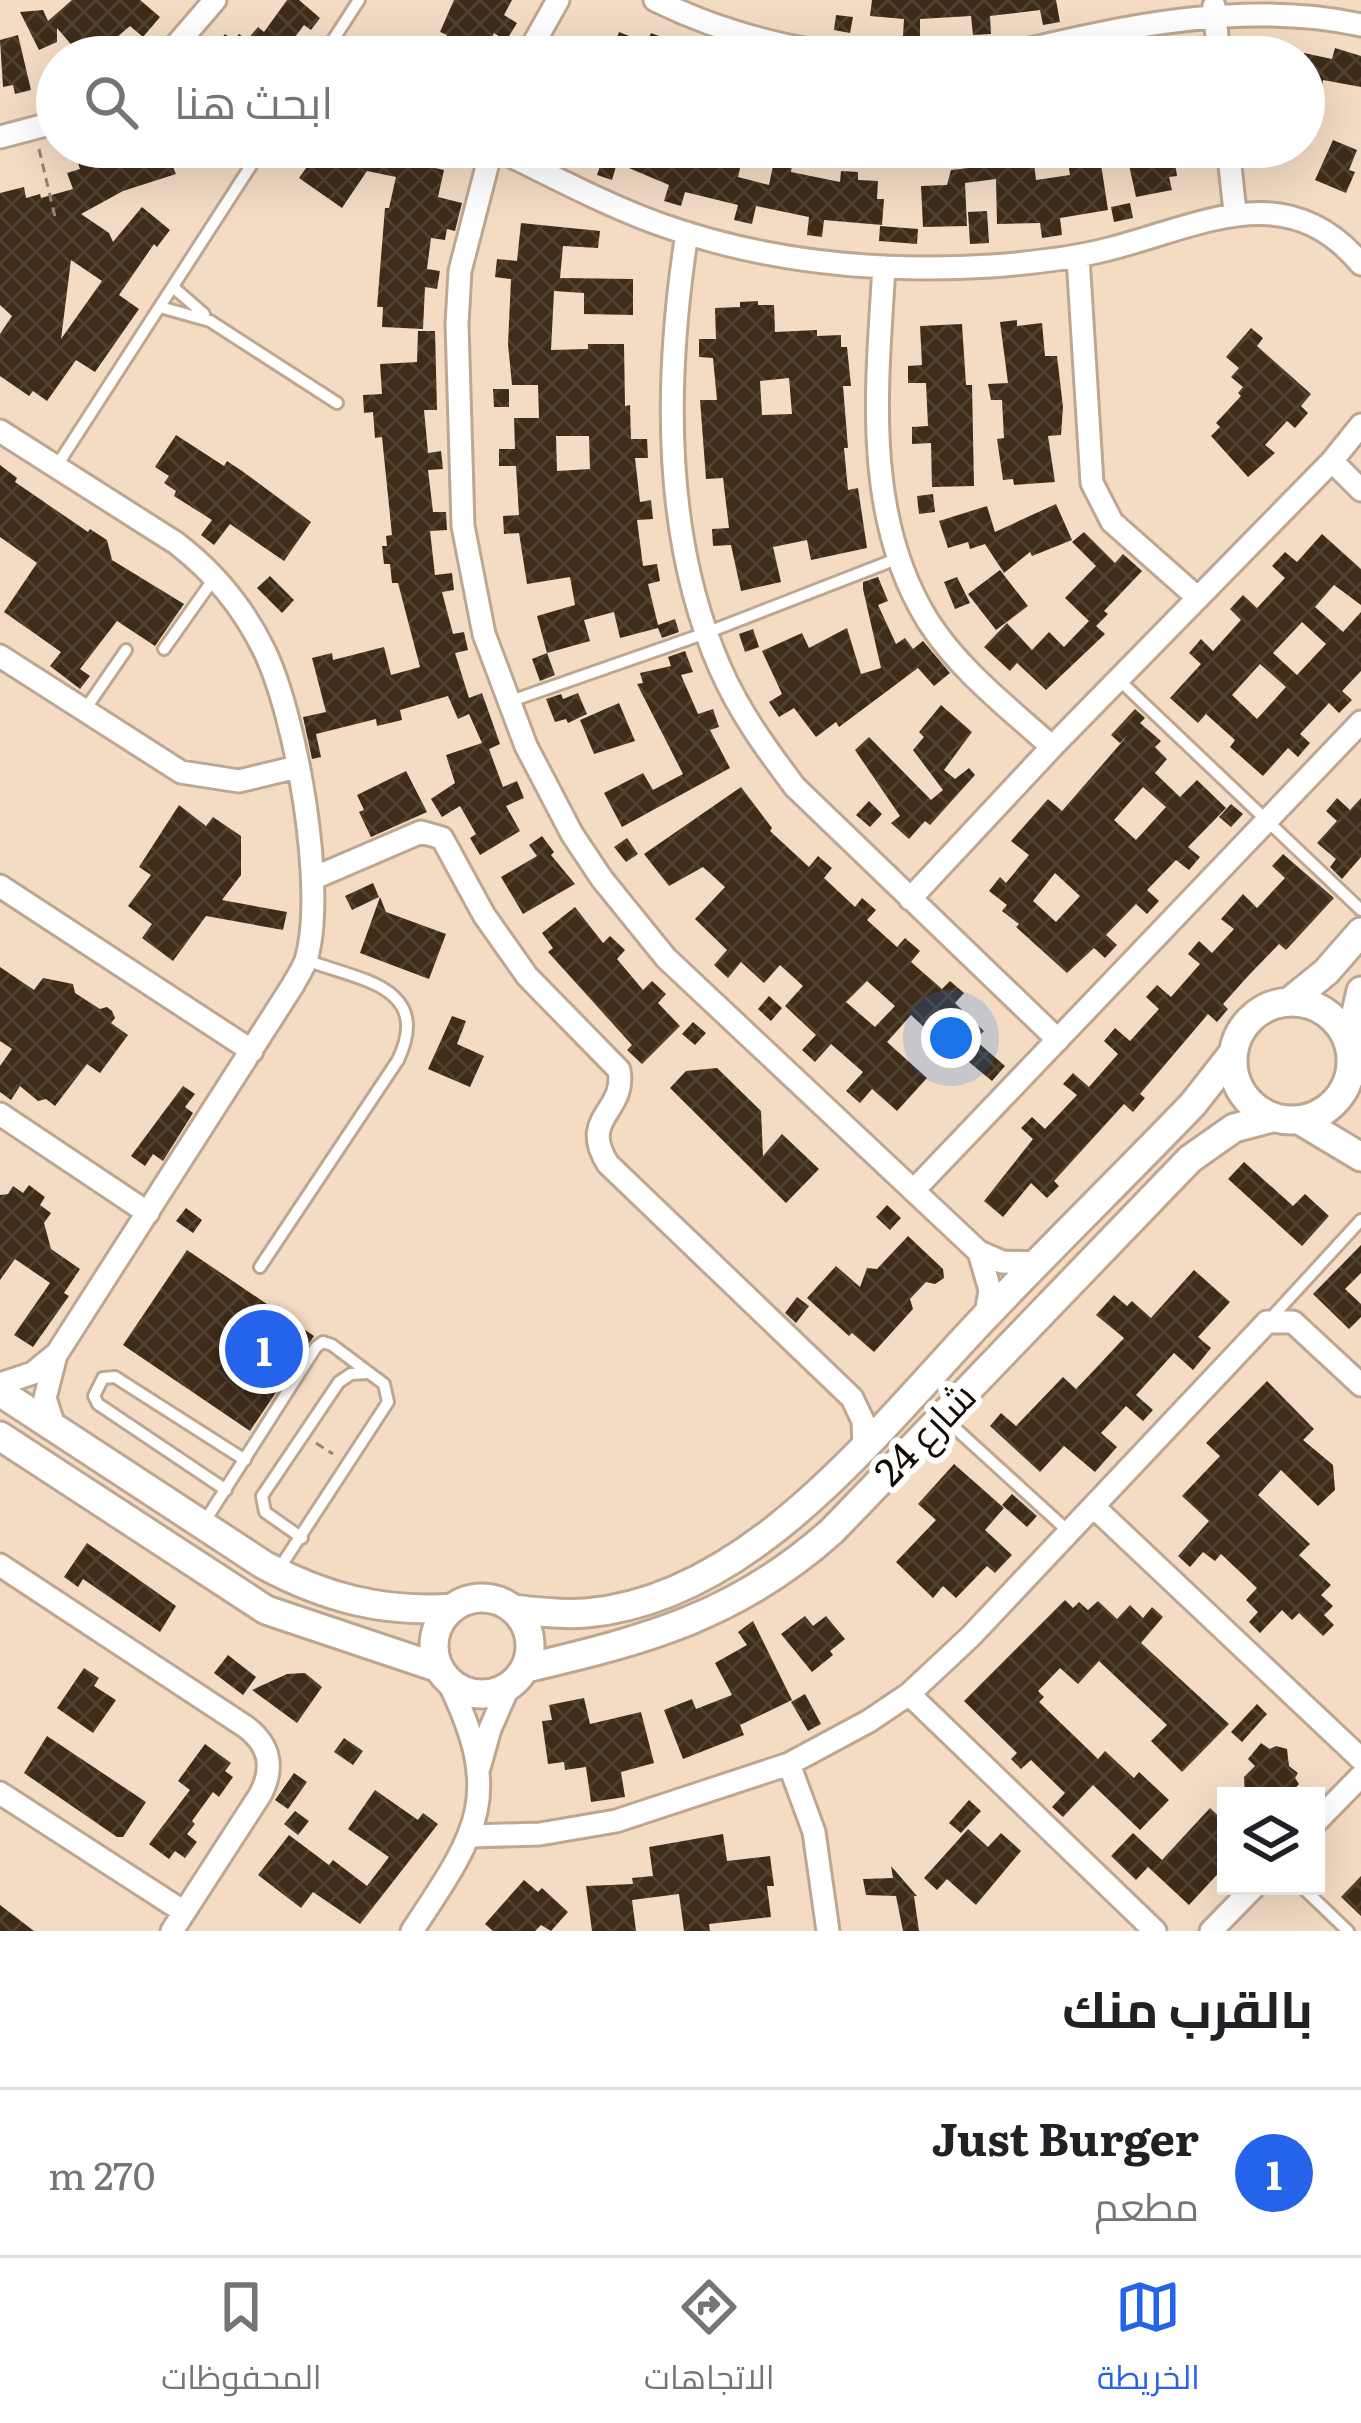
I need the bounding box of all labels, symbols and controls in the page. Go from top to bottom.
search box [36,36,1325,168]
text: ابحث هنا [174,66,333,133]
icon: search [78,69,144,135]
your location [921,1008,981,1068]
pin: 1 [225,1304,303,1394]
street label: شارع 24 [859,1367,988,1498]
map controls [1217,1787,1325,1895]
button: layers [1217,1787,1325,1895]
text: بالقرب منك [1062,1968,1313,2044]
text: Just Burger [932,2103,1199,2170]
text: 270 m [48,2144,155,2202]
text: 1 [1266,2144,1282,2202]
text: مطعم [1094,2175,1199,2233]
tab: المحفوظات [161,2274,322,2408]
tab: الاتجاهات [644,2274,775,2408]
tab: الخريطة [1097,2274,1200,2408]

